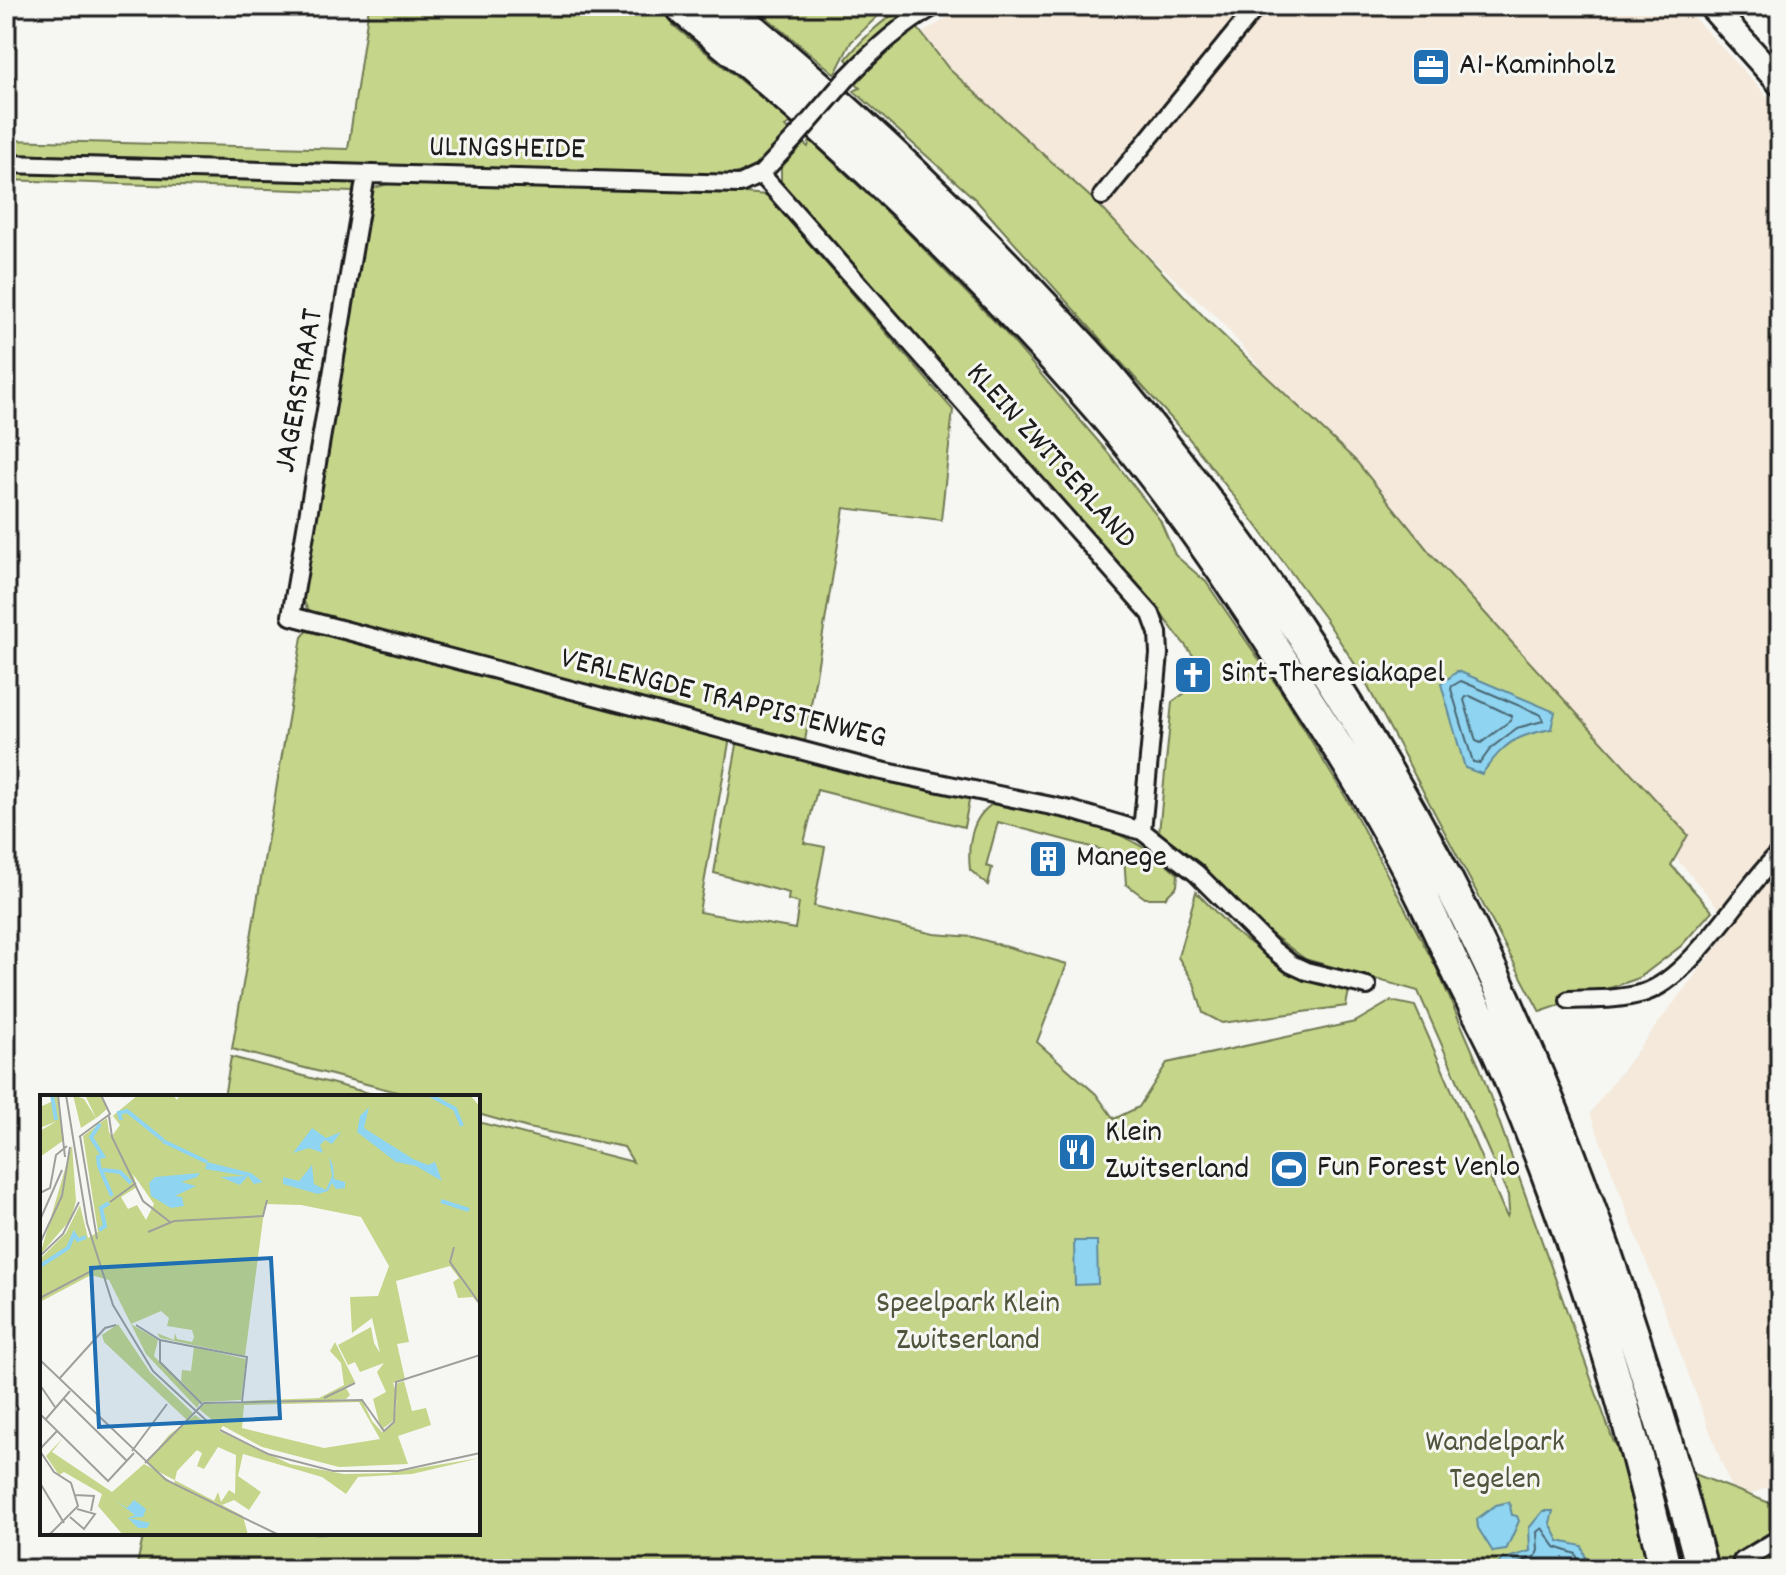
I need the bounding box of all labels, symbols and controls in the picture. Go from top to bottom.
place label: A1-Kaminholz [1459,44,1616,90]
office icon: A1-Kaminholz [1410,46,1452,88]
street label: ULINGSHEIDE [428,126,586,174]
street label: JAGERSTRAAT [264,305,338,477]
street label: KLEIN ZWITSERLAND [953,353,1147,561]
street label: VERLENGDE TRAPPISTENWEG [555,637,891,763]
place label: Sint-Theresiakapel [1221,652,1445,698]
church icon: Sint-Theresiakapel [1172,654,1214,696]
place label: Manege [1076,836,1167,882]
building icon: Manege [1027,838,1069,880]
inset map [40,1095,480,1535]
place label: Klein Zwitserland [1105,1111,1249,1194]
restaurant icon: Klein Zwitserland [1056,1131,1098,1173]
place label: Fun Forest Venlo [1317,1146,1520,1192]
sports icon: Fun Forest Venlo [1268,1148,1310,1190]
park label: Speelpark Klein Zwitserland [876,1282,1060,1365]
park label: Wandelpark Tegelen [1425,1421,1565,1504]

